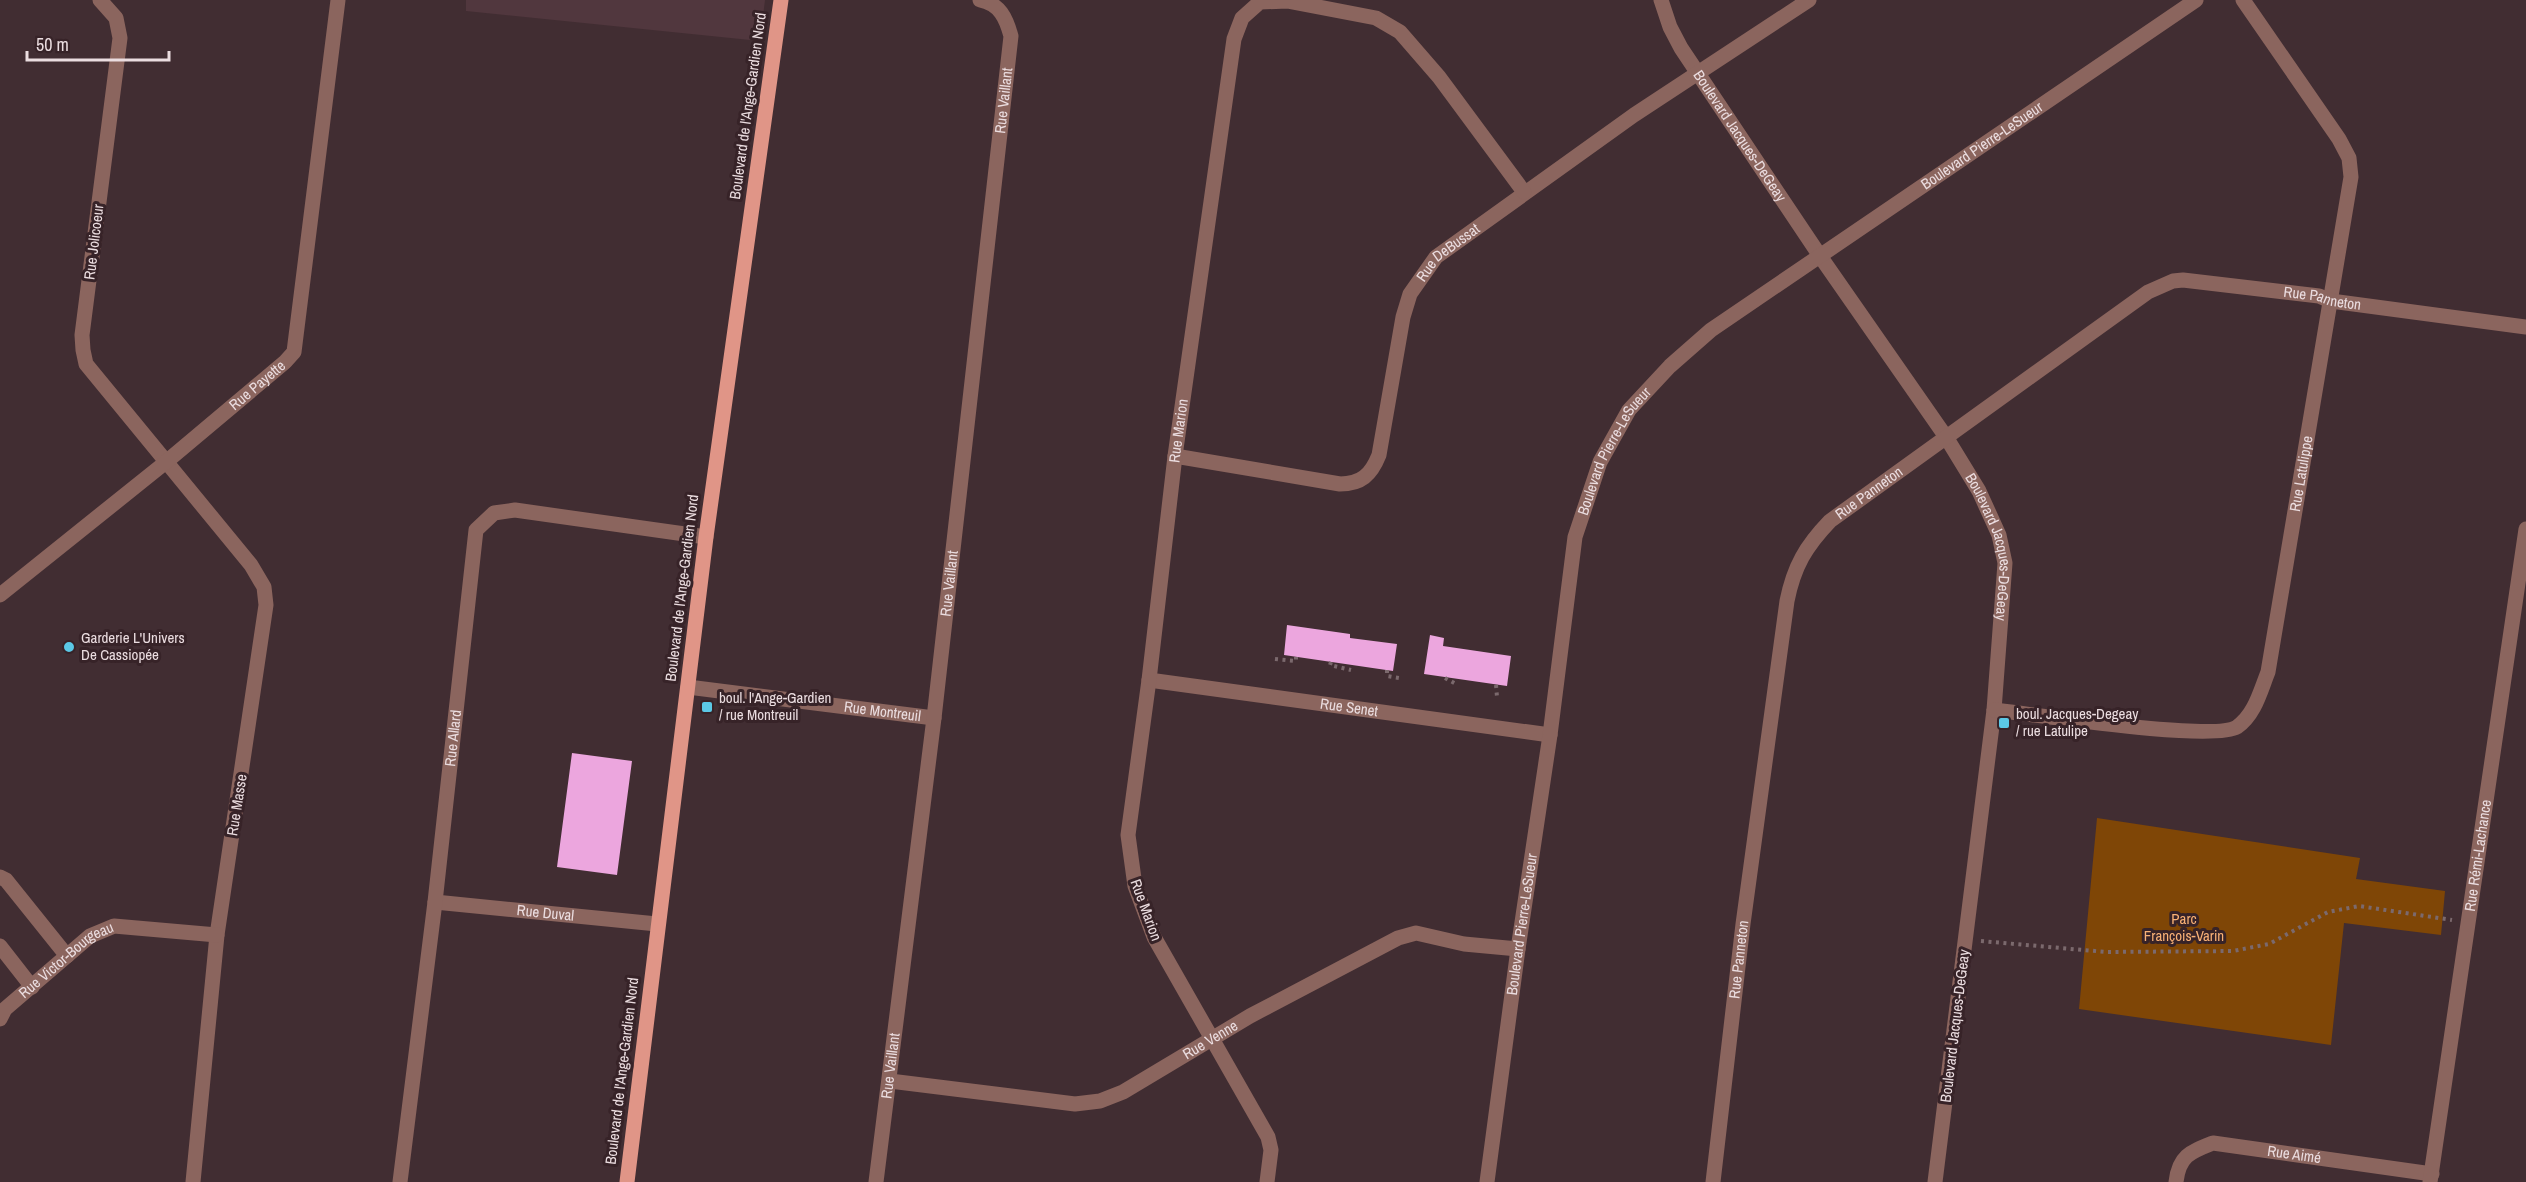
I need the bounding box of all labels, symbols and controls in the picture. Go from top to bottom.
street label: Boulevard de l'Ange-Gardien Nord [724,11,771,201]
scale bar [27,24,170,62]
text: 50 m [36,32,69,57]
street label: Rue Vaillant [989,66,1017,135]
street label: Boulevard Jacques-DeGeay [1689,66,1792,206]
street label: Boulevard Pierre-LeSueur [1917,96,2047,194]
street label: Rue Jolicoeur [78,203,109,281]
street label: Rue DeBussat [1411,218,1484,286]
street label: Rue Panneton [2283,281,2362,315]
street label: Rue Payette [224,355,290,415]
street label: Boulevard Pierre-LeSueur [1572,382,1655,518]
street label: Rue Marion [1163,397,1193,464]
street label: Rue Latulippe [2284,434,2317,513]
street label: Rue Panneton [1831,461,1907,524]
street label: Boulevard Jacques-DeGeay [1960,469,2016,622]
street label: Boulevard de l'Ange-Gardien Nord [660,493,703,683]
street label: Rue Vaillant [935,549,963,617]
place label: Garderie L'Univers De Cassiopée [81,627,185,665]
marker: Garderie L'Univers De Cassiopée [62,640,76,654]
place label: boul. l'Ange-Gardien / rue Montreuil [719,687,831,725]
street label: Rue Senet [1319,693,1380,721]
street label: Rue Montreuil [843,696,922,726]
marker: boul. l'Ange-Gardien / rue Montreuil [700,700,714,714]
place label: boul. Jacques-Degeay / rue Latulipe [2016,703,2139,741]
street label: Rue Allard [439,709,466,768]
marker: boul. Jacques-Degeay / rue Latulipe [1997,716,2011,730]
street label: Rue Masse [221,772,252,837]
street label: Rue Rémi-Lachance [2459,798,2496,913]
street label: Boulevard Pierre-LeSueur [1501,852,1542,996]
street label: Rue Marion [1126,876,1167,944]
street label: Rue Duval [516,899,575,926]
park label: Parc François-Varin [2144,908,2224,946]
street label: Rue Victor-Bourgeau [14,916,116,1003]
street label: Rue Panneton [1723,919,1753,1000]
street label: Boulevard Jacques-DeGeay [1935,947,1974,1104]
street label: Boulevard de l'Ange-Gardien Nord [600,976,643,1166]
street label: Rue Venne [1178,1015,1242,1064]
street label: Rue Vaillant [875,1031,905,1100]
street label: Rue Aimé [2266,1140,2323,1168]

